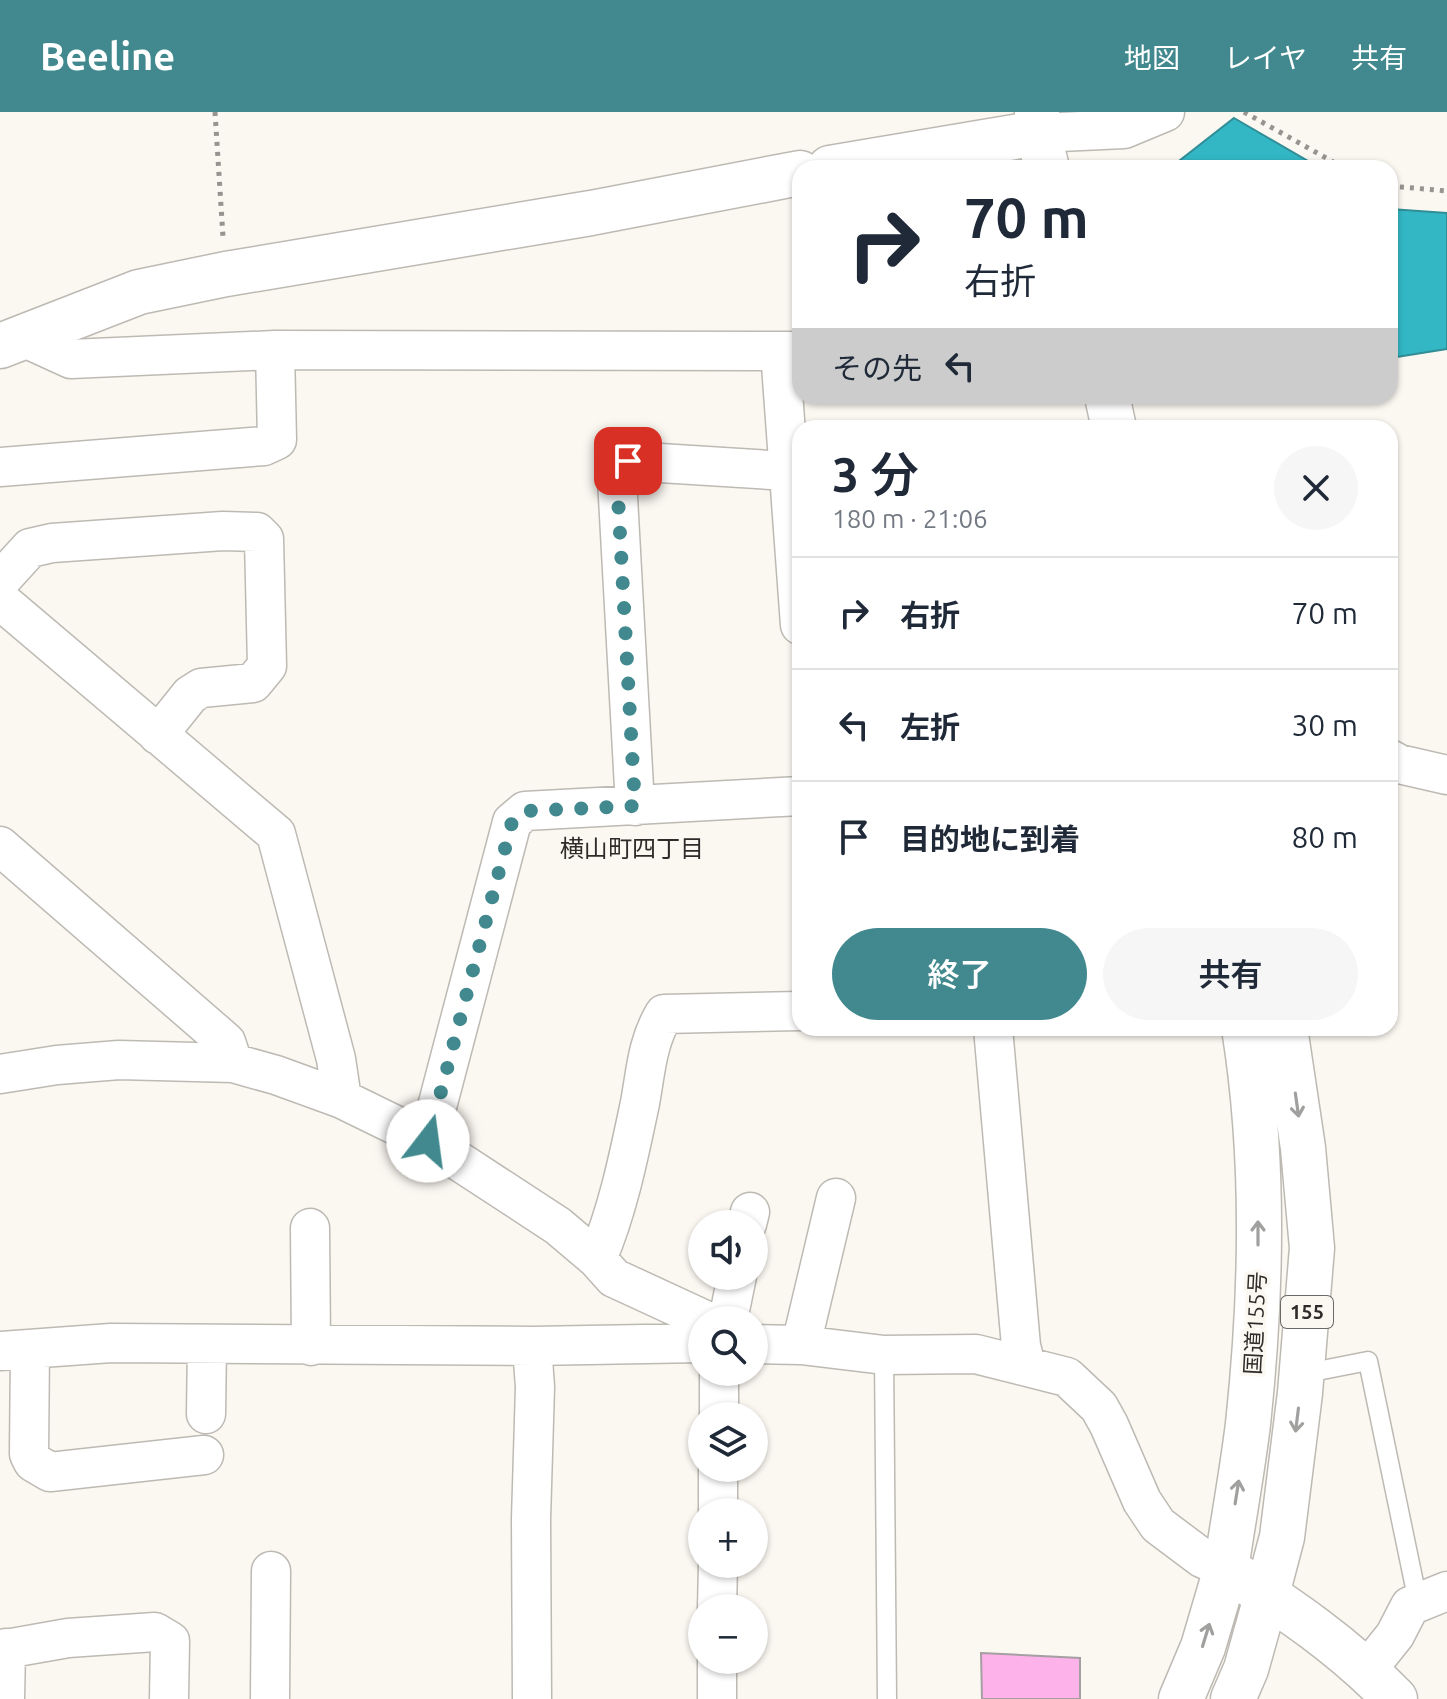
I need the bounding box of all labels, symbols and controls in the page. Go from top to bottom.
text: Beeline [40,35,175,77]
text: 地図 [1124,42,1180,73]
text: レイヤ [1224,42,1307,73]
text: 共有 [1351,42,1407,73]
text: 70 m [964,186,1089,249]
icon: right [832,192,936,296]
text: 右折 [964,260,1036,301]
icon: left [938,344,982,388]
text: その先 [832,351,922,385]
pin [594,427,662,495]
icon: arrive [606,439,650,483]
button: close [1274,446,1358,530]
text: 3 分 [832,447,918,501]
text: 180 m · 21:06 [832,504,988,533]
icon: right [832,591,876,635]
text: 70 m [1291,596,1358,630]
text: 右折 [900,598,960,632]
icon: left [832,703,876,747]
text: 30 m [1291,708,1358,742]
text: 左折 [900,710,960,744]
icon: arrive [832,815,876,859]
text: 80 m [1291,820,1358,854]
text: 目的地に到着 [900,822,1080,856]
district label: 横山町四丁目 [560,835,704,862]
button: 終了 [832,928,1087,1020]
button: 共有 [1103,928,1358,1020]
one-way arrow [1290,1092,1305,1117]
position arrow [386,1099,470,1183]
map controls [688,1210,768,1674]
button: sound [688,1210,768,1290]
one-way arrow [1250,1220,1266,1247]
street label: 国道155号 [1239,1271,1270,1375]
road number: 155 [1281,1296,1333,1328]
button: search [688,1306,768,1386]
button: layers [688,1402,768,1482]
one-way arrow [1289,1406,1304,1433]
one-way arrow [1231,1480,1246,1505]
button: + [688,1498,768,1578]
button: − [688,1594,768,1674]
one-way arrow [1200,1623,1214,1648]

